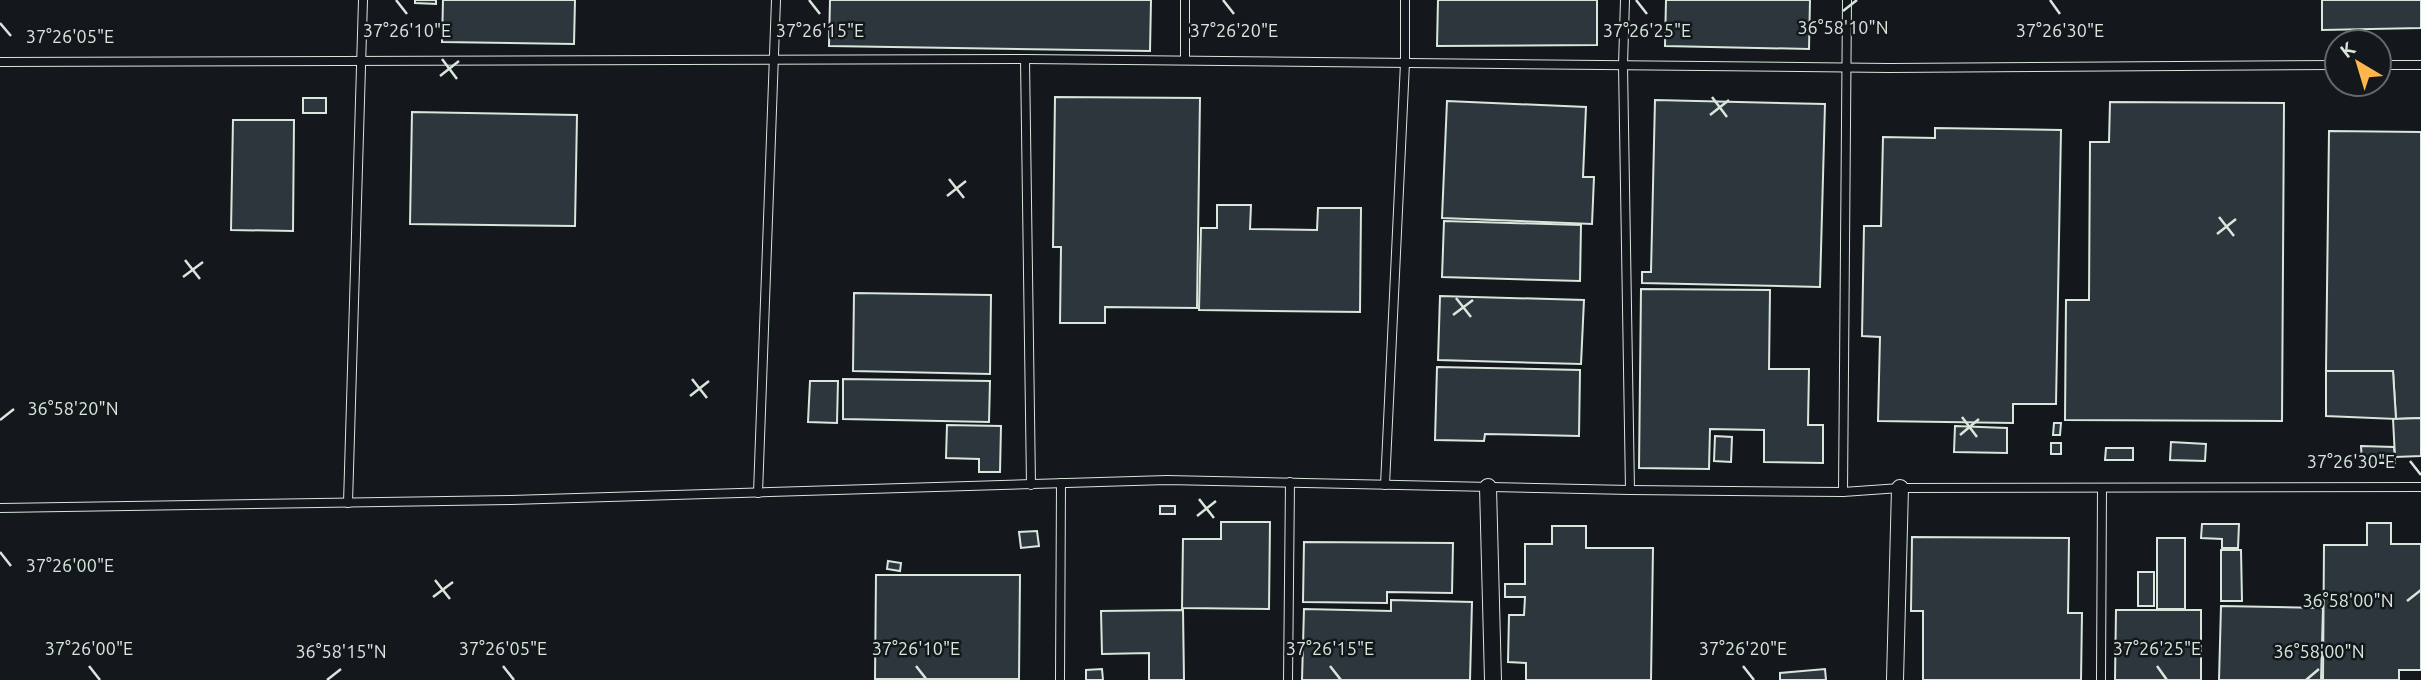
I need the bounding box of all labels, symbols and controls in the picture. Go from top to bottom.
text: 36°58'10"N [1797,17,1889,37]
text: 37°26'10"E [363,20,451,40]
text: 37°26'15"E [776,20,864,40]
text: 37°26'20"E [1190,20,1278,40]
text: 37°26'25"E [1603,20,1691,40]
text: 37°26'30"E [2016,20,2104,40]
text: 37°26'05"E [26,26,114,46]
north arrow [2323,28,2393,98]
text: K [2336,37,2360,62]
text: 36°58'20"N [27,398,119,418]
text: 37°26'30"E [2307,451,2395,471]
text: 37°26'00"E [26,555,114,575]
text: 36°58'00"N [2302,590,2394,610]
text: 37°26'00"E [45,638,133,658]
text: 37°26'05"E [459,638,547,658]
text: 37°26'10"E [872,638,960,658]
text: 37°26'15"E [1286,638,1374,658]
text: 37°26'20"E [1699,638,1787,658]
text: 37°26'25"E [2113,638,2201,658]
text: 36°58'15"N [295,641,387,661]
text: 36°58'00"N [2273,641,2365,661]

